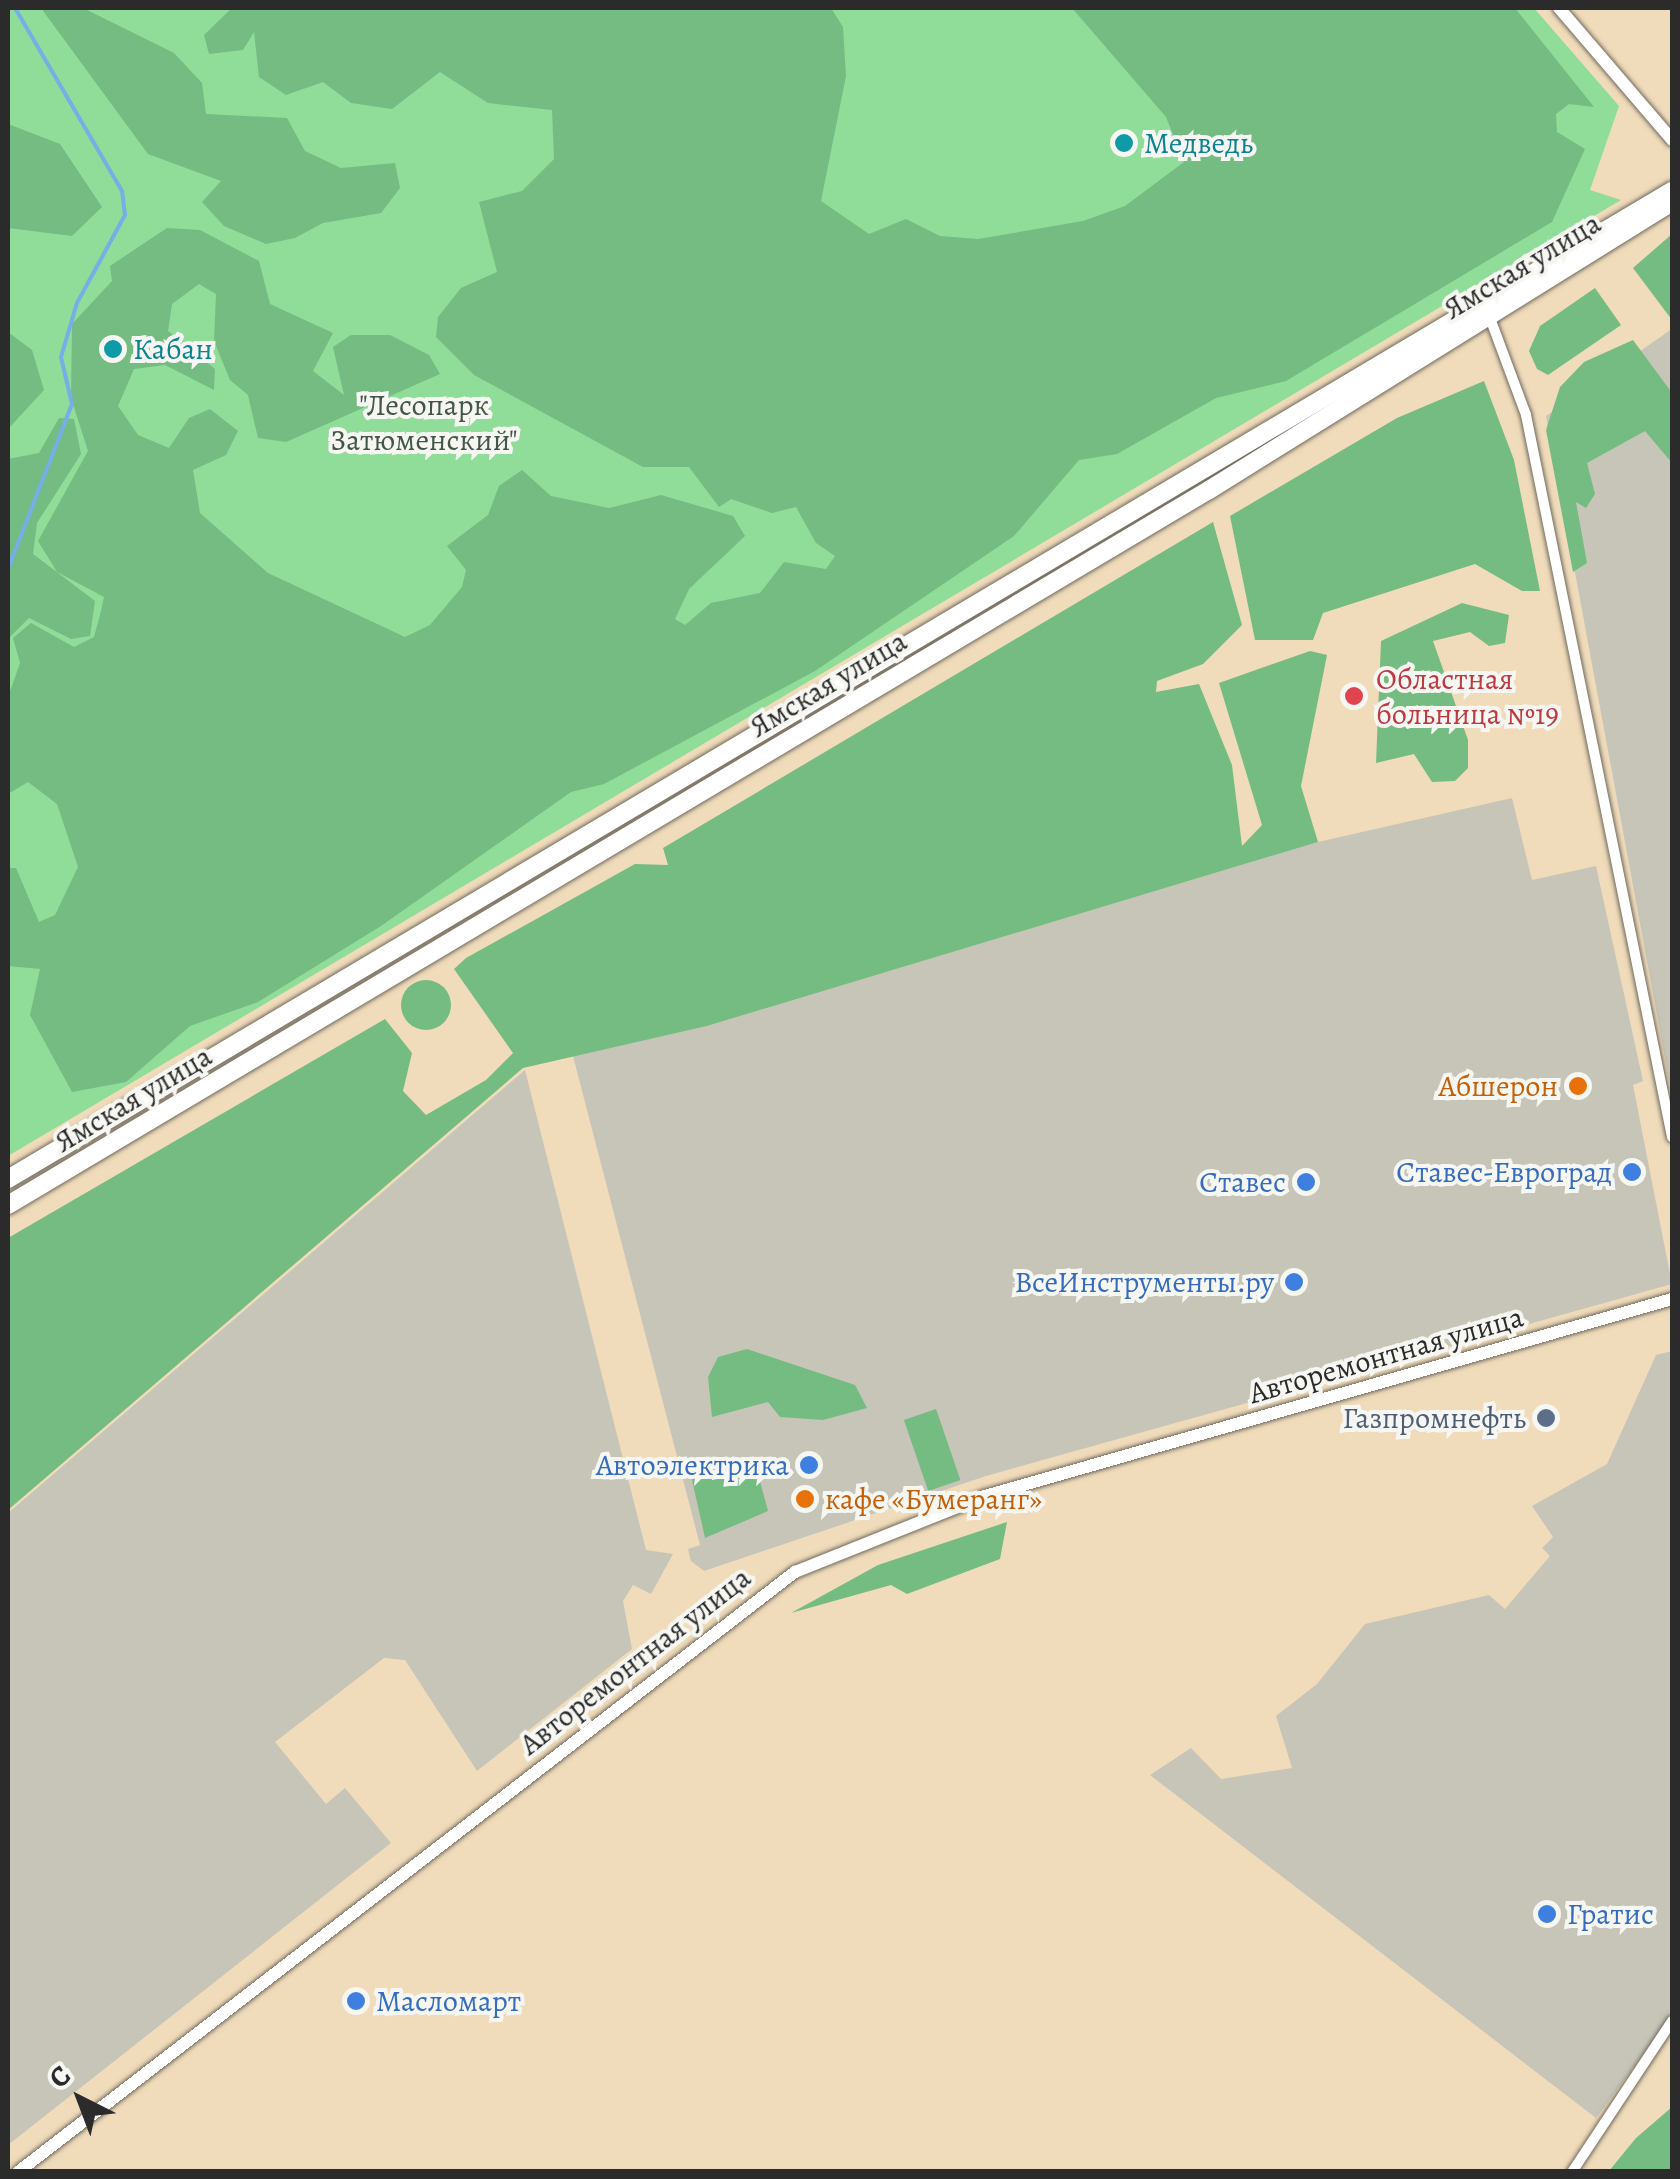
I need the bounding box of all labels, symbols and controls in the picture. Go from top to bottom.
place label: Медведь [1144,125,1253,161]
marker: Медведь [1113,132,1135,154]
street label: Ямская улица [1437,205,1607,327]
place label: Кабан [133,331,213,367]
marker: Кабан [102,338,124,360]
park label: "Лесопарк Затюменский" [330,387,518,458]
street label: Ямская улица [743,623,913,745]
place label: Областная больница №19 [1376,661,1559,732]
marker: Областная больница №19 [1341,683,1367,709]
street label: Ямская улица [48,1038,218,1160]
place label: Абшерон [1438,1068,1558,1104]
marker: Абшерон [1567,1075,1589,1097]
place label: Ставес-Евроград [1396,1154,1612,1190]
marker: Ставес-Евроград [1621,1161,1643,1183]
place label: Ставес [1199,1164,1286,1200]
marker: Ставес [1295,1171,1317,1193]
place label: ВсеИнструменты.ру [1014,1264,1274,1300]
marker: ВсеИнструменты.ру [1283,1271,1305,1293]
street label: Авторемонтная улица [1245,1299,1527,1411]
place label: Газпромнефть [1342,1400,1526,1436]
marker: Газпромнефть [1535,1407,1557,1429]
place label: Автоэлектрика [596,1447,789,1483]
marker: Автоэлектрика [798,1454,820,1476]
place label: кафе «Бумеранг» [825,1481,1042,1517]
marker: кафе «Бумеранг» [794,1488,816,1510]
street label: Авторемонтная улица [512,1560,758,1762]
place label: Гратис [1567,1896,1654,1932]
marker: Гратис [1536,1903,1558,1925]
place label: Масломарт [376,1983,521,2019]
marker: Масломарт [345,1990,367,2012]
north arrow [30,2049,130,2149]
text: С [41,2057,79,2097]

